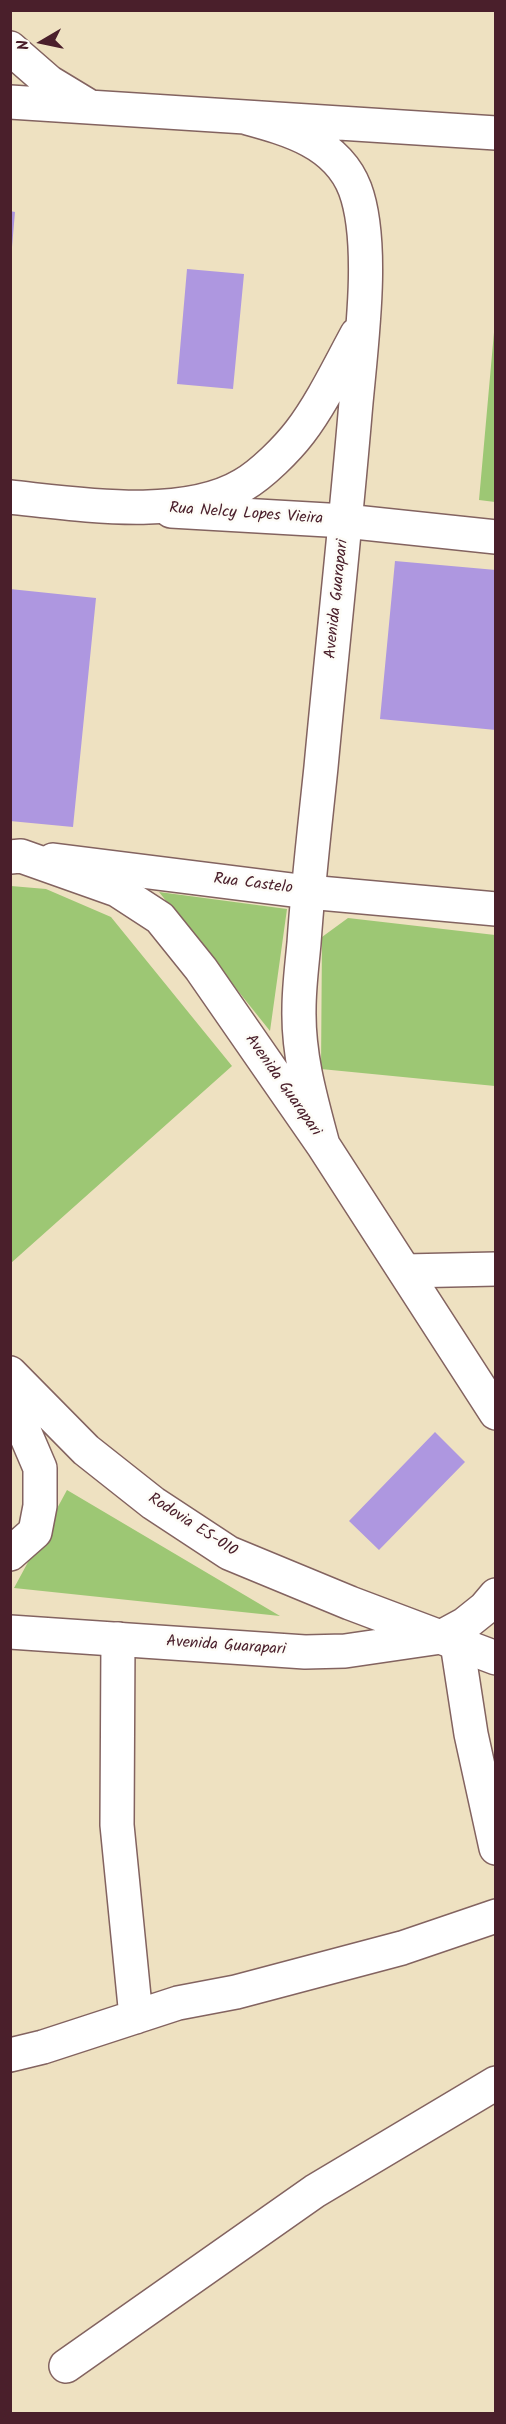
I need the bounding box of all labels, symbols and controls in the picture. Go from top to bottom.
north arrow [12,12,72,72]
text: N [11,38,37,52]
street label: Rua Nelcy Lopes Vieira [168,500,324,530]
street label: Avenida Guarapari [322,538,354,660]
street label: Rua Castelo [212,871,294,899]
street label: Avenida Guarapari [240,1031,324,1141]
street label: Rodovia ES-010 [144,1490,240,1562]
street label: Avenida Guarapari [166,1633,286,1661]

